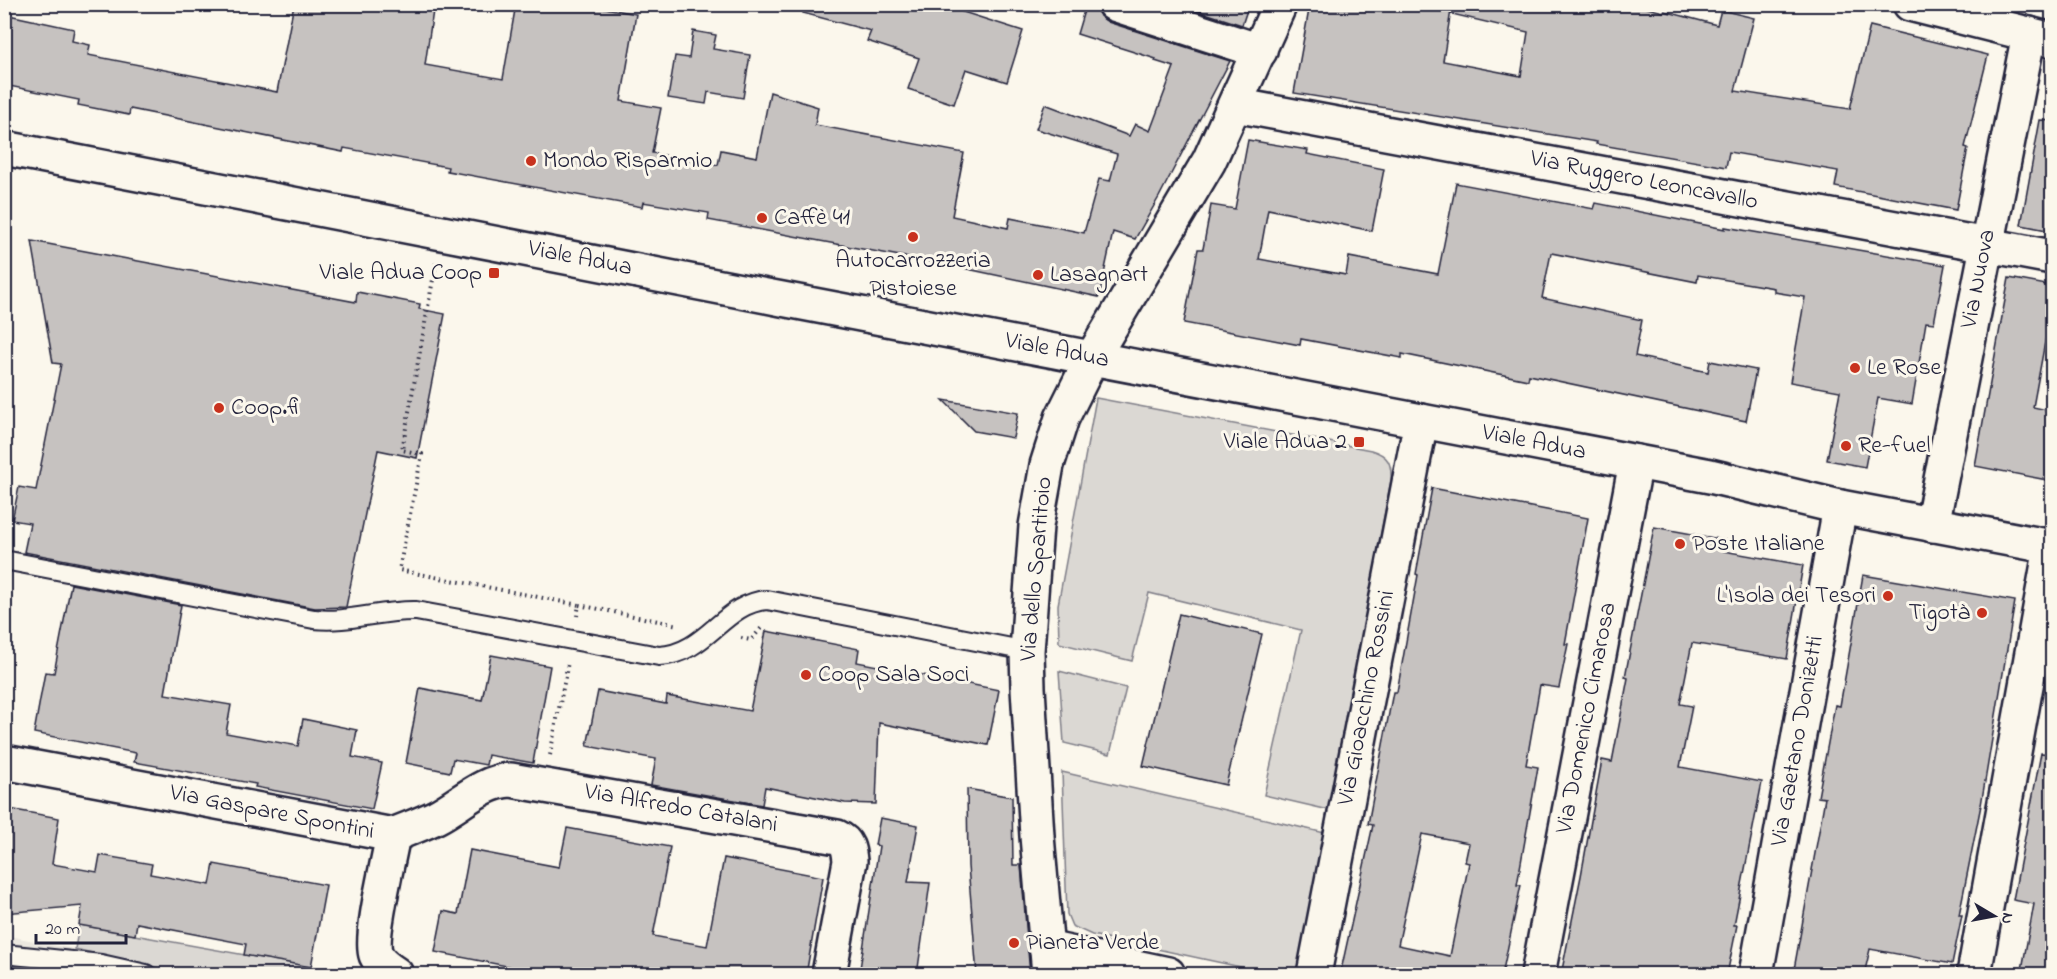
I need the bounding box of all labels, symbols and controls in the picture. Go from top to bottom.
street label: Via Ruggero Leoncavallo [1526,142,1761,220]
place label: Mondo Risparmio [543,144,713,179]
marker: Mondo Risparmio [524,154,538,168]
place label: Caffè 41 [774,201,851,236]
marker: Caffè 41 [755,211,769,225]
street label: Via Nuova [1952,226,2006,333]
marker: Autocarrozzeria Pistoiese [906,230,920,244]
street label: Viale Adua [524,232,635,286]
place label: Autocarrozzeria Pistoiese [835,244,991,307]
place label: Viale Adua Coop [318,256,482,291]
place label: Lasagnart [1050,258,1148,293]
marker: Viale Adua Coop [487,266,501,280]
marker: Lasagnart [1031,268,1045,282]
street label: Viale Adua [1001,324,1112,378]
place label: Le Rose [1867,351,1942,386]
marker: Le Rose [1848,361,1862,375]
place label: Coop.fi [231,391,303,426]
marker: Coop.fi [212,401,226,415]
street label: Viale Adua [1478,416,1589,470]
place label: Viale Adua 2 [1223,425,1347,460]
place label: Re-fuel [1858,429,1931,464]
marker: Viale Adua 2 [1352,435,1366,449]
marker: Re-fuel [1839,439,1853,453]
street label: Via dello Spartitoio [1011,475,1063,664]
place label: Poste Italiane [1692,527,1825,562]
marker: Poste Italiane [1673,537,1687,551]
place label: L'Isola dei Tesori [1716,579,1876,614]
street label: Via Gioacchino Rossini [1329,587,1405,810]
marker: L'Isola dei Tesori [1881,589,1895,603]
place label: Tigotà [1908,596,1970,631]
street label: Via Domenico Cimarosa [1547,599,1627,838]
marker: Tigotà [1975,606,1989,620]
street label: Via Gaetano Donizetti [1762,633,1834,850]
place label: Coop Sala Soci [818,658,969,693]
marker: Coop Sala Soci [799,668,813,682]
street label: Via Alfredo Catalani [581,775,780,843]
street label: Via Gaspare Spontini [166,776,377,850]
north arrow [1964,886,2024,946]
scale bar [36,907,126,945]
text: N [1994,911,2020,926]
text: 20 m [45,917,80,943]
place label: Pianeta Verde [1026,926,1159,961]
marker: Pianeta Verde [1007,936,1021,950]

